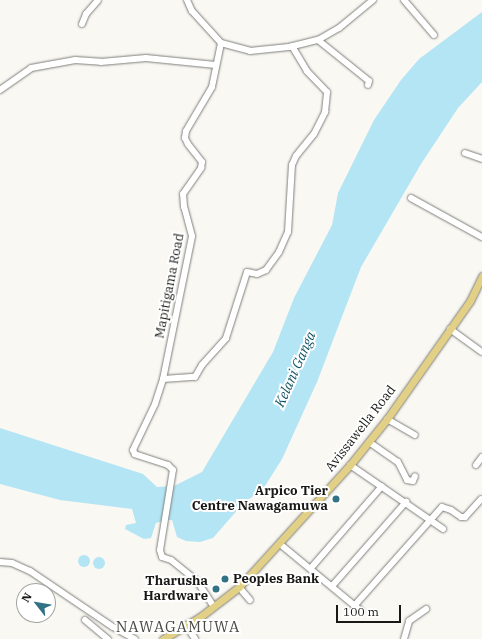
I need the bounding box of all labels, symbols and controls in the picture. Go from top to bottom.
street label: Mapitigama Road [152,232,188,340]
water label: Kelani Ganga [271,329,319,409]
street label: Avissawella Road [322,383,400,475]
place label: Arpico Tier Centre Nawagamuwa [192,484,328,515]
marker: Arpico Tier Centre Nawagamuwa [331,494,341,504]
place label: Peoples Bank [233,571,319,587]
place label: Tharusha Hardware [143,574,208,605]
marker: Peoples Bank [220,574,230,584]
north arrow [16,583,56,623]
marker: Tharusha Hardware [211,584,221,594]
text: N [18,590,35,605]
scale bar [338,597,403,623]
text: 100 m [343,604,379,619]
district label: NAWAGAMUWA [116,618,240,636]

